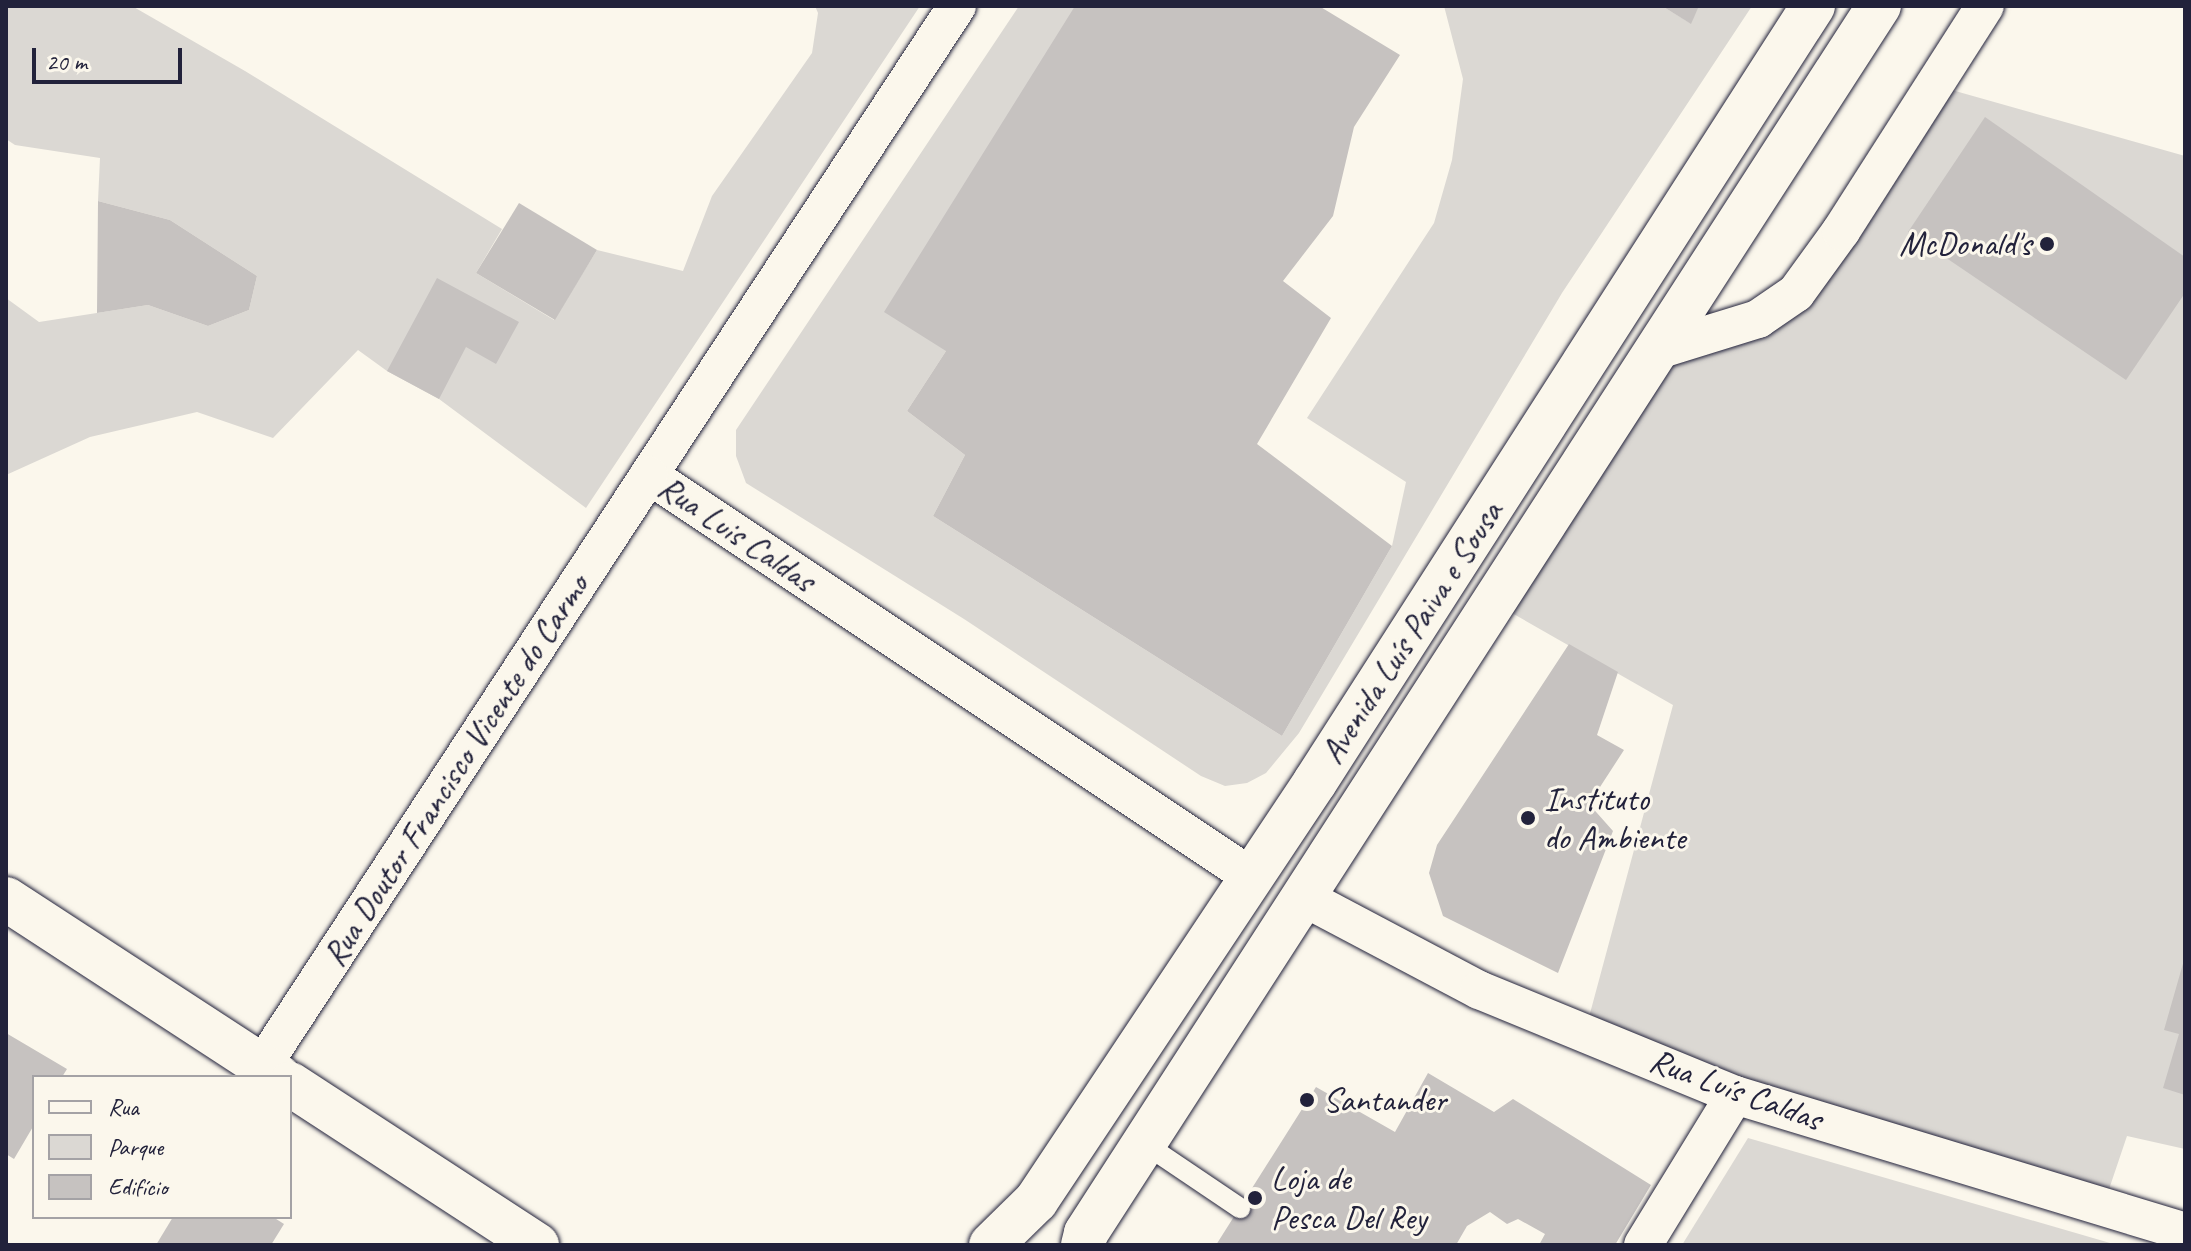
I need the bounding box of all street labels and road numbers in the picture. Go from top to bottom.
street label: Rua Luis Caldas [651,466,823,600]
street label: Avenida Luís Paiva e Sousa [1311,494,1511,770]
street label: Rua Doutor Francisco Vicente do Carmo [312,565,598,975]
street label: Rua Luís Caldas [1645,1039,1827,1139]

